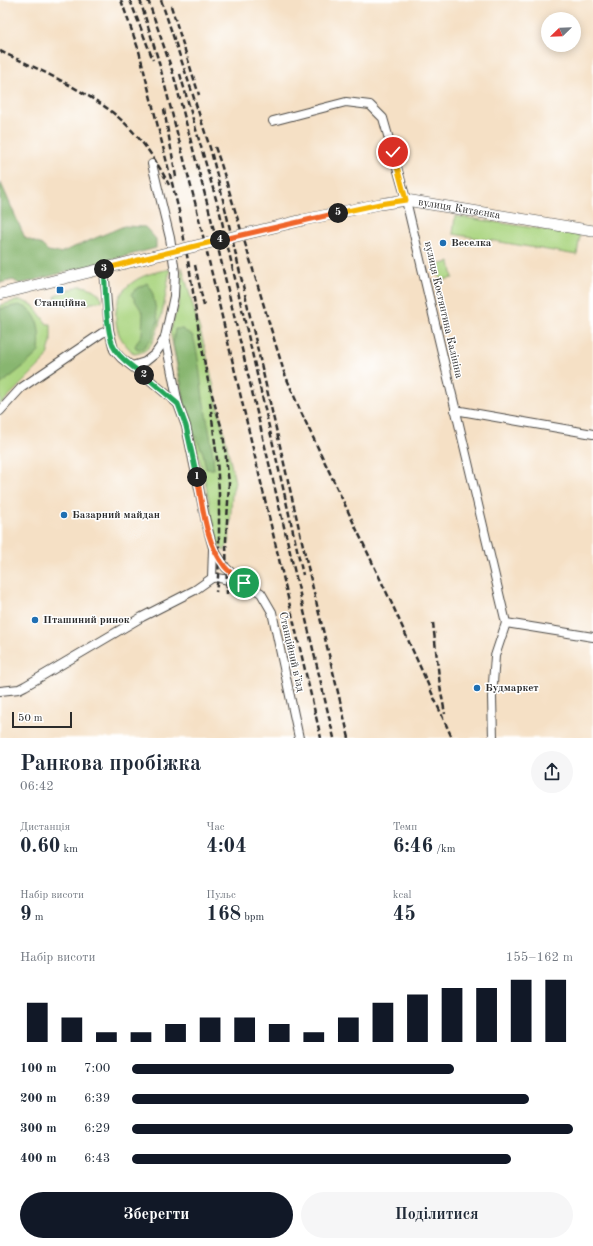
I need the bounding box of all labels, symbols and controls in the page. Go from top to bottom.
north arrow [541,12,581,52]
map controls [541,12,581,52]
pin [376,135,410,169]
icon: check [382,141,404,163]
street label: вулиця Китаєнка [417,197,502,221]
pin: 5 [328,203,348,223]
text: 5 [335,207,341,218]
pin: 4 [210,230,230,250]
text: 4 [217,234,223,245]
marker: Веселка [438,238,448,248]
place label: Веселка [451,238,492,249]
street label: вулиця Костянтина Калініна [422,241,464,380]
pin: 3 [94,259,114,279]
text: 3 [101,263,107,274]
marker: Станційна [55,285,65,295]
place label: Станційна [34,298,87,309]
pin: 2 [134,365,154,385]
text: 2 [141,369,147,380]
pin: 1 [187,467,207,487]
text: 1 [194,471,200,482]
marker: Базарний майдан [59,510,69,520]
place label: Базарний майдан [72,510,160,521]
pin [227,566,261,600]
icon: arrive [233,572,255,594]
street label: Станційний в’їзд [276,611,306,694]
marker: Пташиний ринок [30,615,40,625]
place label: Пташиний ринок [43,615,130,626]
marker: Будмаркет [472,683,482,693]
place label: Будмаркет [485,683,539,694]
scale bar [12,710,72,729]
text: 50 m [18,713,43,724]
button: share [531,751,573,793]
text: Ранкова пробіжка [20,753,201,775]
text: 06:42 [20,780,54,793]
text: Дистанція [20,822,70,833]
text: Час [206,822,225,833]
text: Темп [393,822,417,833]
text: 0.60 [20,837,60,857]
text: 4:04 [206,837,247,857]
text: 6:46 [393,837,433,857]
text: km [60,844,78,855]
text: /km [433,844,456,855]
text: Набір висоти [20,890,84,901]
text: Пульс [206,890,236,901]
text: kcal [393,890,412,901]
text: 9 [20,905,32,925]
text: 168 [206,905,241,925]
text: 45 [393,905,416,925]
text: m [32,912,43,923]
text: bpm [241,912,264,923]
text: Набір висоти [20,951,95,964]
text: 155–162 m [506,951,573,964]
text: 100 m [20,1062,57,1075]
text: 7:00 [84,1062,110,1075]
text: 200 m [20,1092,57,1105]
text: 6:39 [84,1092,110,1105]
text: 300 m [20,1122,57,1135]
text: 6:29 [84,1122,110,1135]
text: 400 m [20,1152,57,1165]
text: 6:43 [84,1152,110,1165]
button: Зберегти [20,1192,293,1238]
button: Поділитися [301,1192,573,1238]

